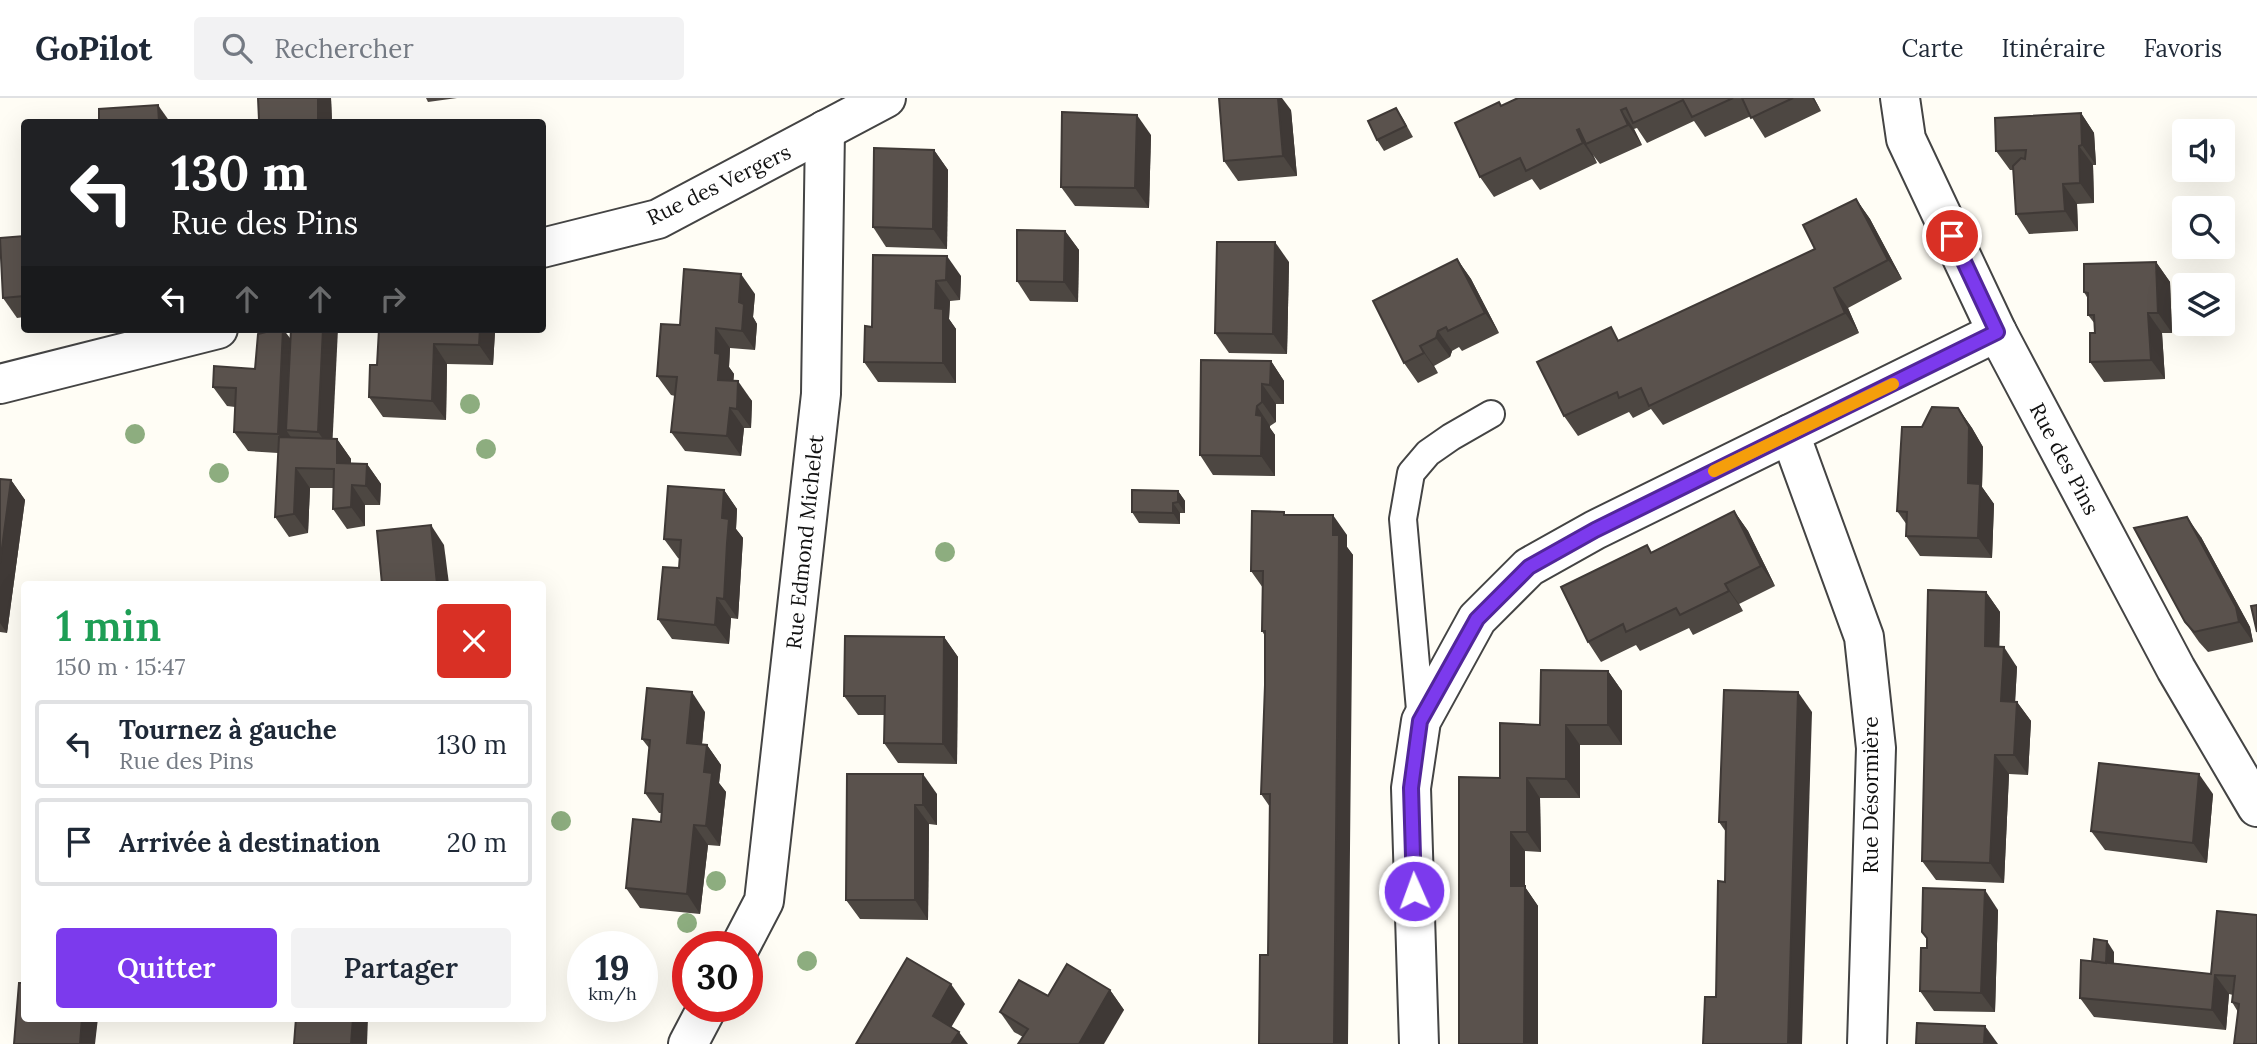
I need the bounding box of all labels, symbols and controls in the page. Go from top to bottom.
search box [194,17,684,80]
text: GoPilot [35,27,152,69]
icon: search [218,29,256,67]
text: Rechercher [274,32,414,65]
text: Carte [1902,33,1964,64]
text: Itinéraire [2002,33,2105,64]
text: Favoris [2143,33,2222,64]
map controls [2172,119,2235,336]
button: sound [2172,119,2235,182]
street label: Rue des Vergers [642,138,795,231]
text: 130 m [171,141,307,203]
icon: left [56,147,147,238]
button: search [2172,196,2235,259]
text: Rue des Pins [171,202,358,243]
pin [1922,206,1982,266]
icon: arrive [1933,217,1971,255]
button: layers [2172,273,2235,336]
icon: left [155,280,193,318]
icon: ahead [228,280,266,318]
icon: ahead [301,280,339,318]
icon: right [374,280,412,318]
street label: Rue des Pins [2024,398,2105,519]
street label: Rue Edmond Michelet [780,433,829,651]
text: 1 min [56,599,161,653]
button: close [437,604,511,678]
text: 150 m · 15:47 [56,652,185,681]
text: Tournez à gauche [119,713,337,746]
street label: Rue Désormière [1857,716,1884,874]
icon: left [60,725,98,763]
text: 130 m [437,728,507,761]
text: Rue des Pins [119,746,254,775]
icon: arrive [60,823,98,861]
text: Arrivée à destination [119,826,380,859]
text: 20 m [447,826,507,859]
position arrow [1377,854,1451,928]
button: Quitter [56,928,277,1008]
button: Partager [291,928,511,1008]
speed limit sign: 30 [672,931,763,1022]
text: 19 [595,945,630,990]
text: km/h [588,982,637,1005]

